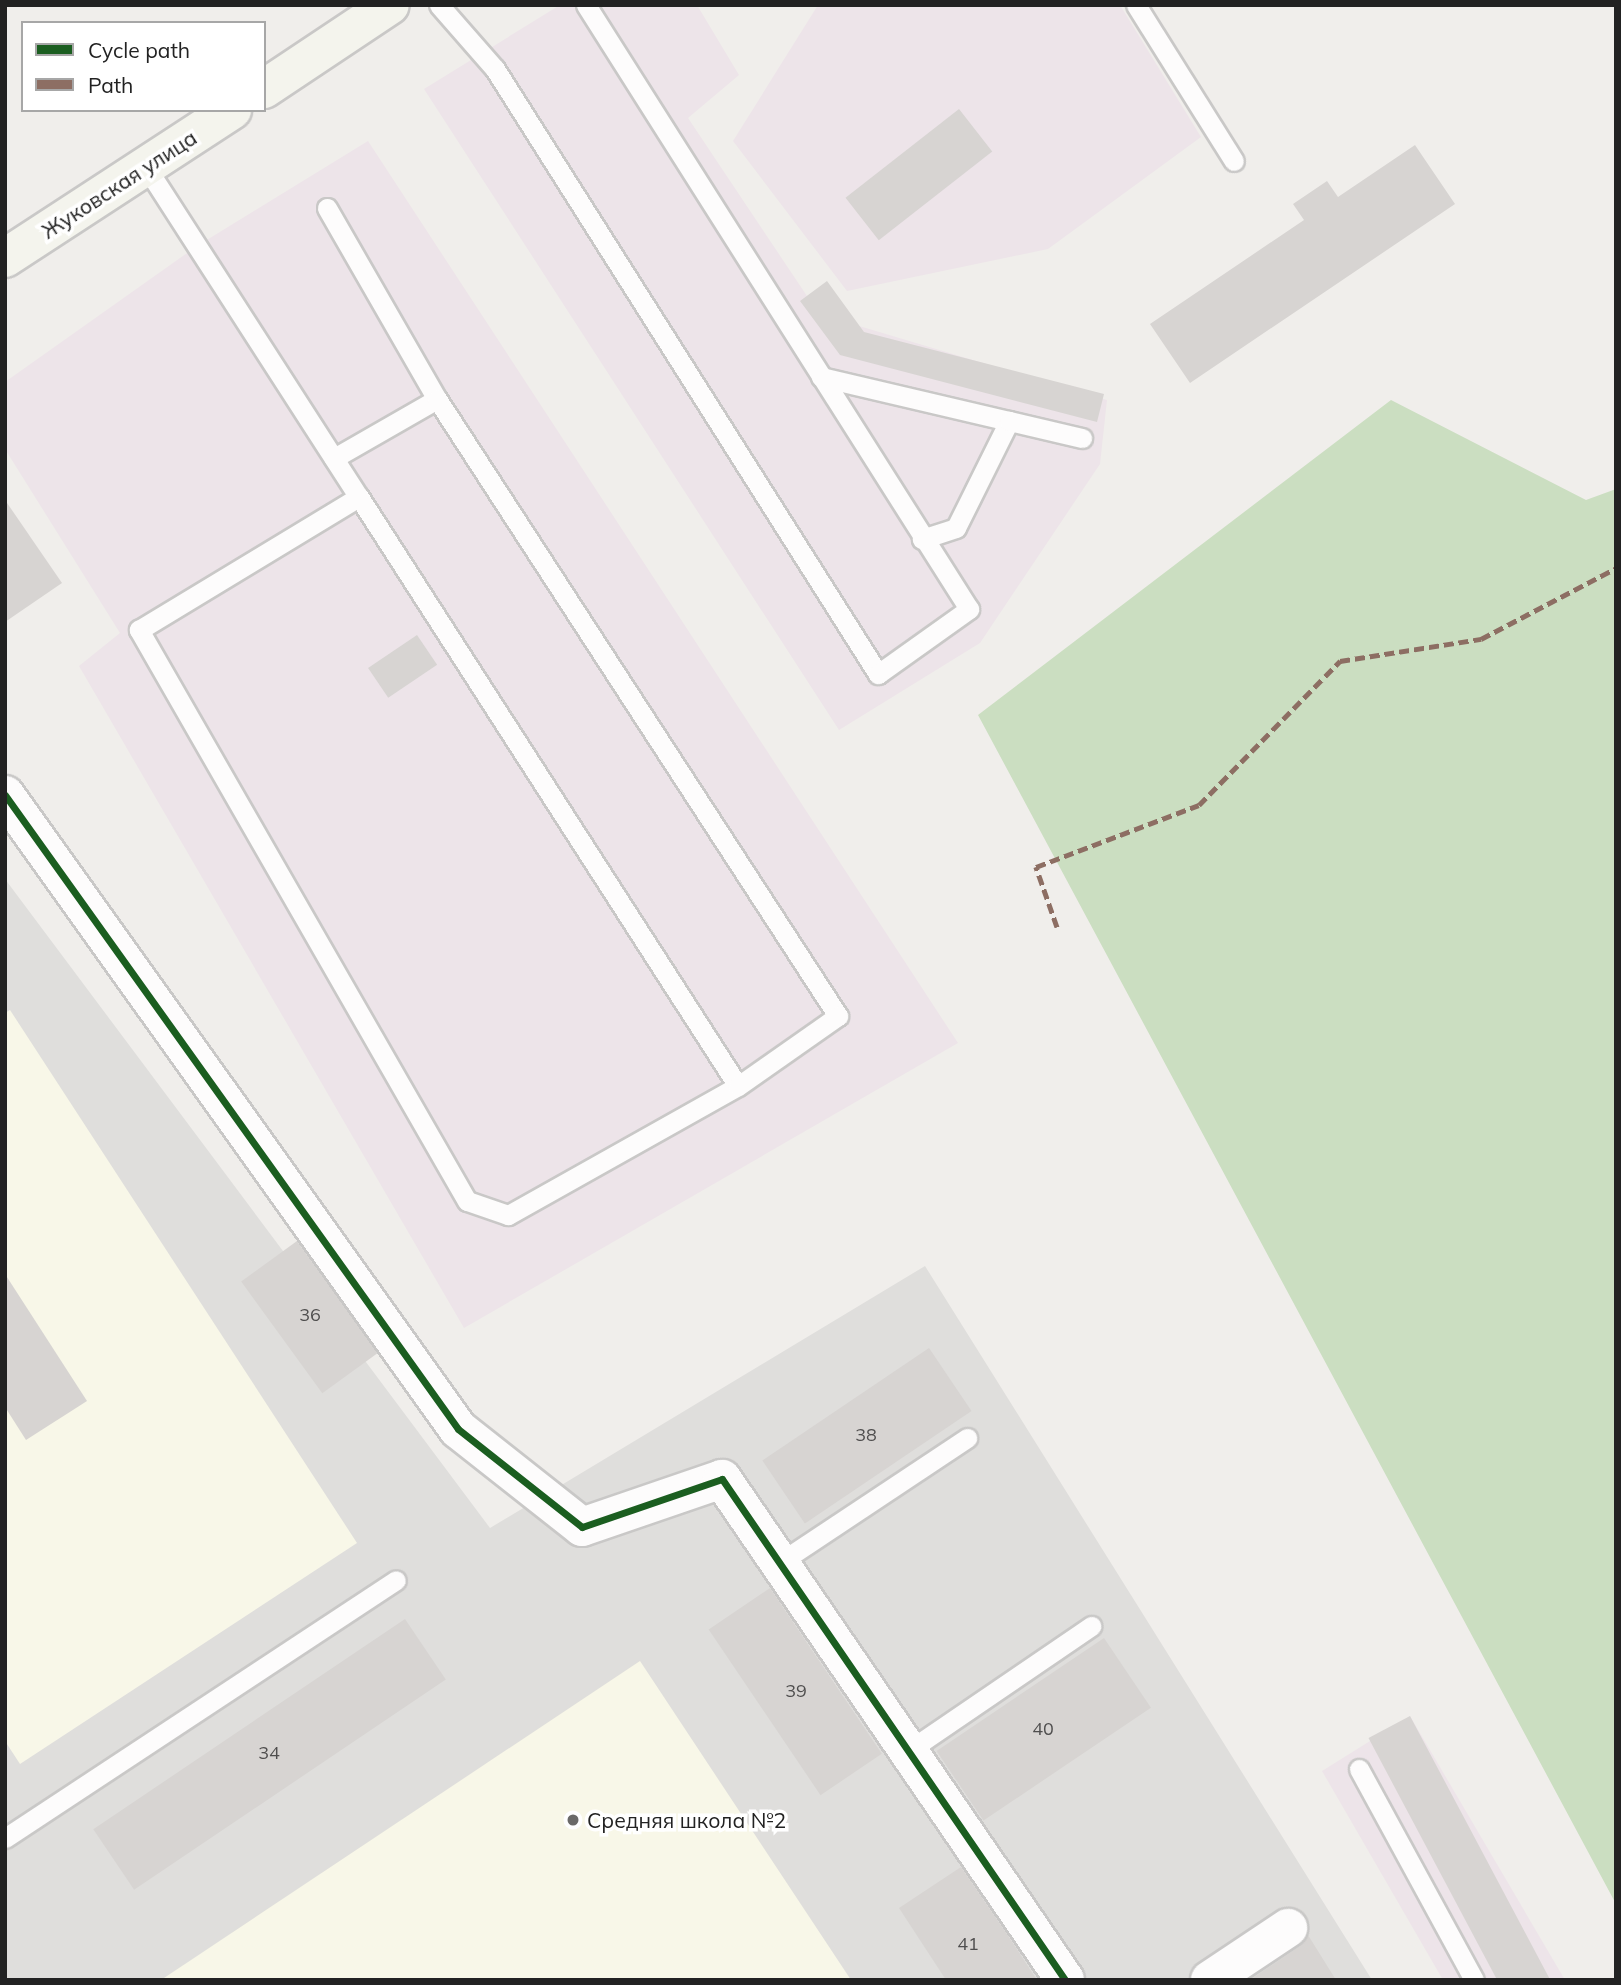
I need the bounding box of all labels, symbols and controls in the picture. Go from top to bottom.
legend [21,21,266,112]
text: Cycle path [88,37,190,63]
text: Path [88,72,133,98]
street label: Жуковская улица [37,124,201,244]
house number: 36 [299,1304,321,1326]
house number: 38 [855,1424,877,1446]
house number: 39 [785,1680,807,1702]
house number: 40 [1032,1718,1054,1740]
house number: 34 [258,1742,280,1764]
place label: Средняя школа №2 [587,1807,786,1833]
marker: Средняя школа №2 [565,1812,581,1828]
house number: 41 [957,1933,979,1955]

